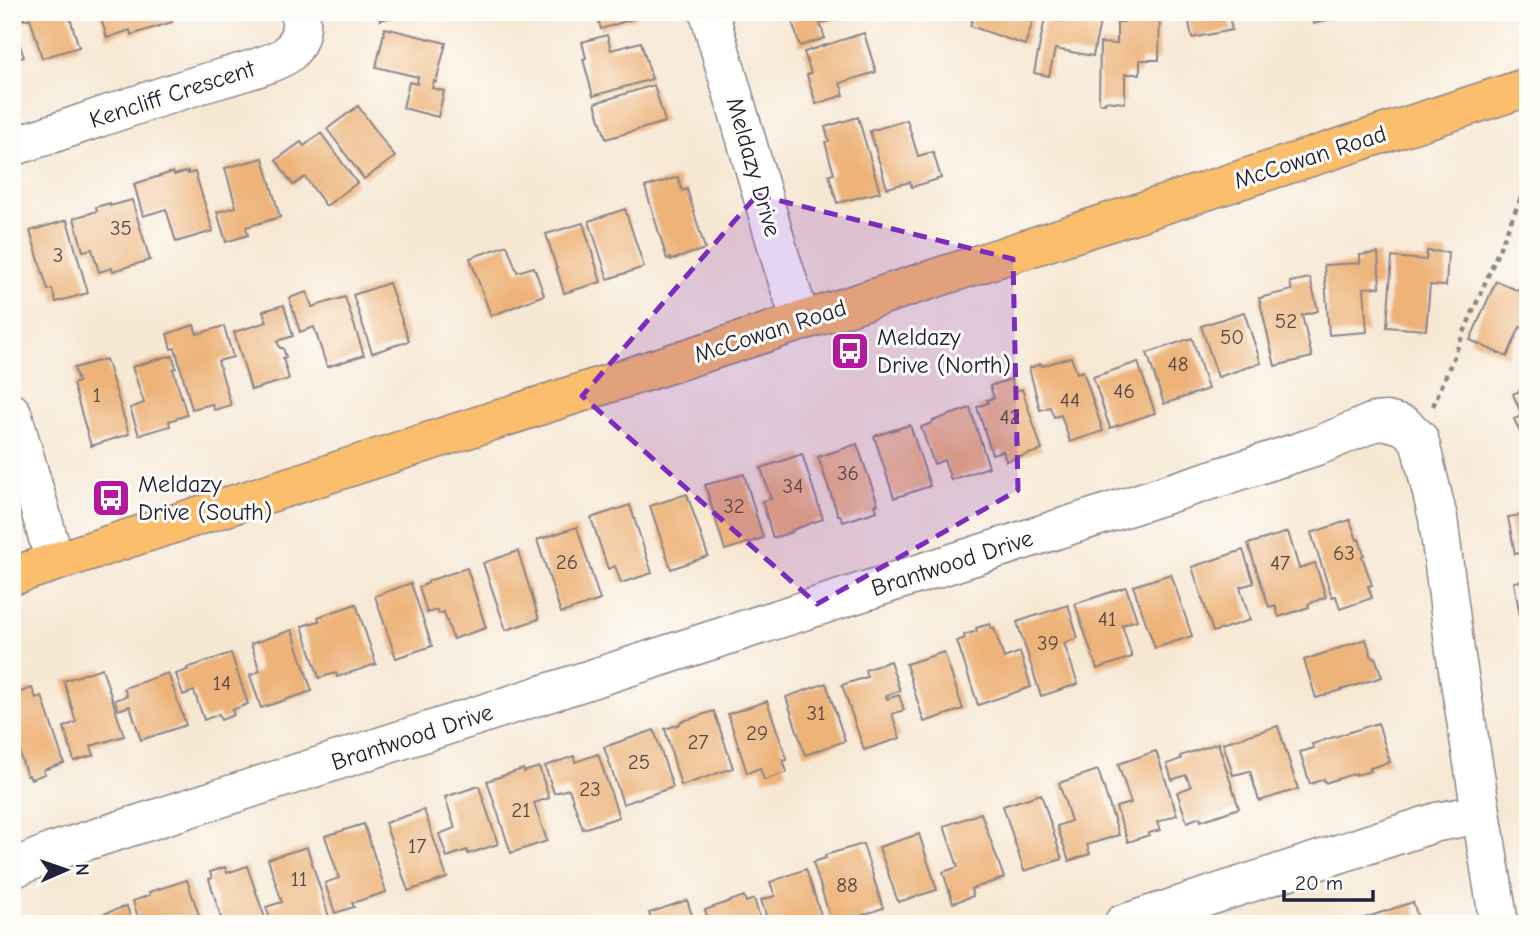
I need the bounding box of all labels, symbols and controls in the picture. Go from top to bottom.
street label: Kencliff Crescent [86,54,259,134]
street label: Meldazy Drive [721,94,787,240]
street label: McCowan Road [1230,119,1390,195]
house number: 35 [110,216,132,240]
house number: 3 [53,243,63,267]
street label: McCowan Road [690,293,850,369]
house number: 52 [1275,309,1297,333]
place label: Meldazy Drive (North) [877,323,1011,379]
house number: 50 [1220,325,1244,349]
bus stop icon: Meldazy Drive (North) [829,330,871,372]
house number: 48 [1168,352,1188,376]
house number: 46 [1113,379,1135,403]
house number: 1 [93,383,101,407]
house number: 44 [1060,388,1080,412]
house number: 42 [999,405,1021,429]
house number: 36 [837,461,859,485]
place label: Meldazy Drive (South) [138,470,272,526]
house number: 34 [783,474,803,498]
bus stop icon: Meldazy Drive (South) [90,477,132,519]
house number: 32 [723,494,745,518]
street label: Brantwood Drive [868,524,1036,602]
house number: 63 [1333,541,1355,565]
house number: 26 [556,550,578,574]
house number: 47 [1270,551,1290,575]
house number: 41 [1098,607,1116,631]
house number: 39 [1037,631,1059,655]
house number: 14 [213,671,231,695]
street label: Brantwood Drive [328,698,496,776]
house number: 31 [807,701,825,725]
house number: 29 [746,721,768,745]
house number: 27 [688,730,709,754]
house number: 25 [628,750,650,774]
house number: 23 [579,777,601,801]
house number: 21 [511,798,531,822]
north arrow [32,834,102,904]
house number: 17 [408,834,426,858]
scale bar [1284,859,1374,903]
text: N [71,863,93,876]
house number: 11 [291,867,307,891]
text: 20 m [1295,871,1343,895]
house number: 88 [836,873,858,897]

